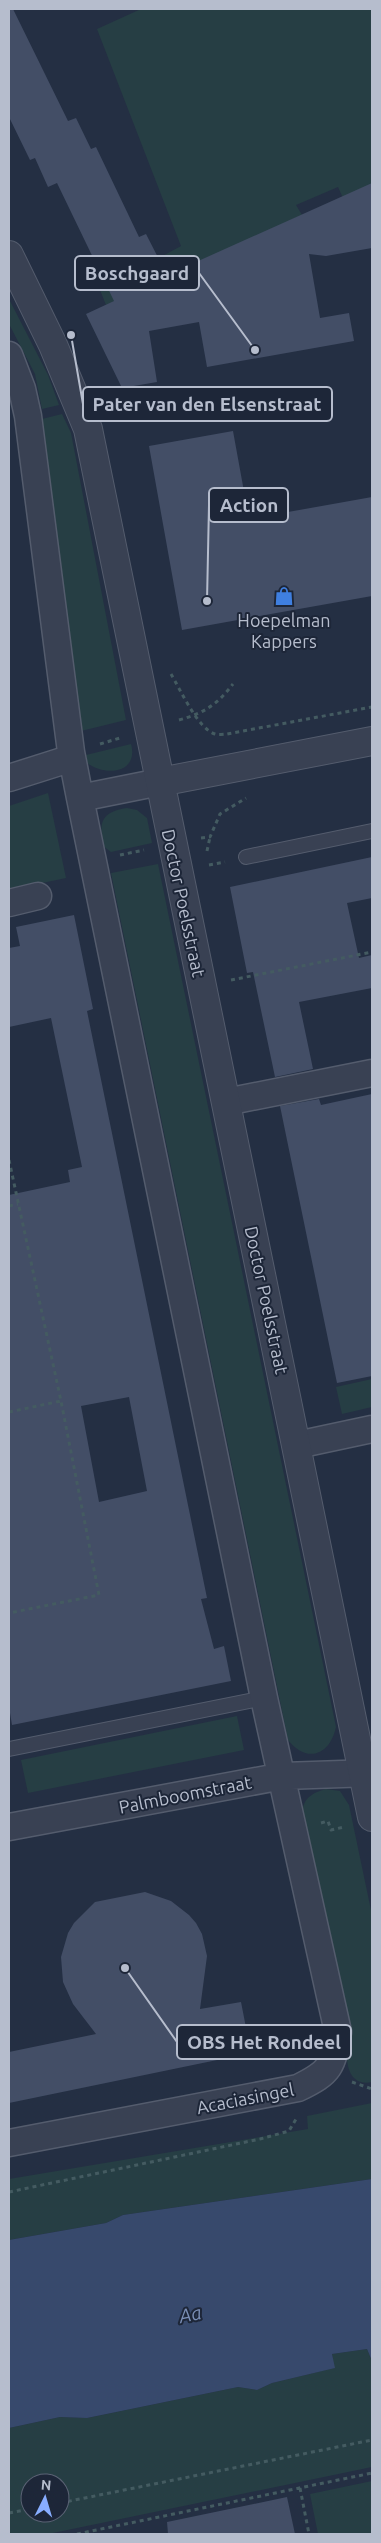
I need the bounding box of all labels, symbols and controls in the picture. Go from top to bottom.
callout: Boschgaard [75,256,199,290]
text: Boschgaard [85,262,189,284]
callout: Pater van den Elsenstraat [83,387,332,421]
text: Pater van den Elsenstraat [93,393,321,415]
callout: Action [209,488,288,522]
text: Action [220,494,278,516]
shop icon: Hoepelman Kappers [273,585,295,607]
place label: Hoepelman Kappers [237,610,331,651]
street label: Doctor Poelsstraat [159,827,209,979]
street label: Doctor Poelsstraat [242,1224,292,1376]
street label: Palmboomstraat [117,1771,253,1817]
callout: OBS Het Rondeel [177,2025,351,2059]
text: OBS Het Rondeel [187,2031,341,2053]
street label: Acaciasingel [195,2079,296,2117]
water label: Aa [176,2301,203,2327]
north arrow [20,2473,70,2523]
text: N [40,2477,52,2493]

